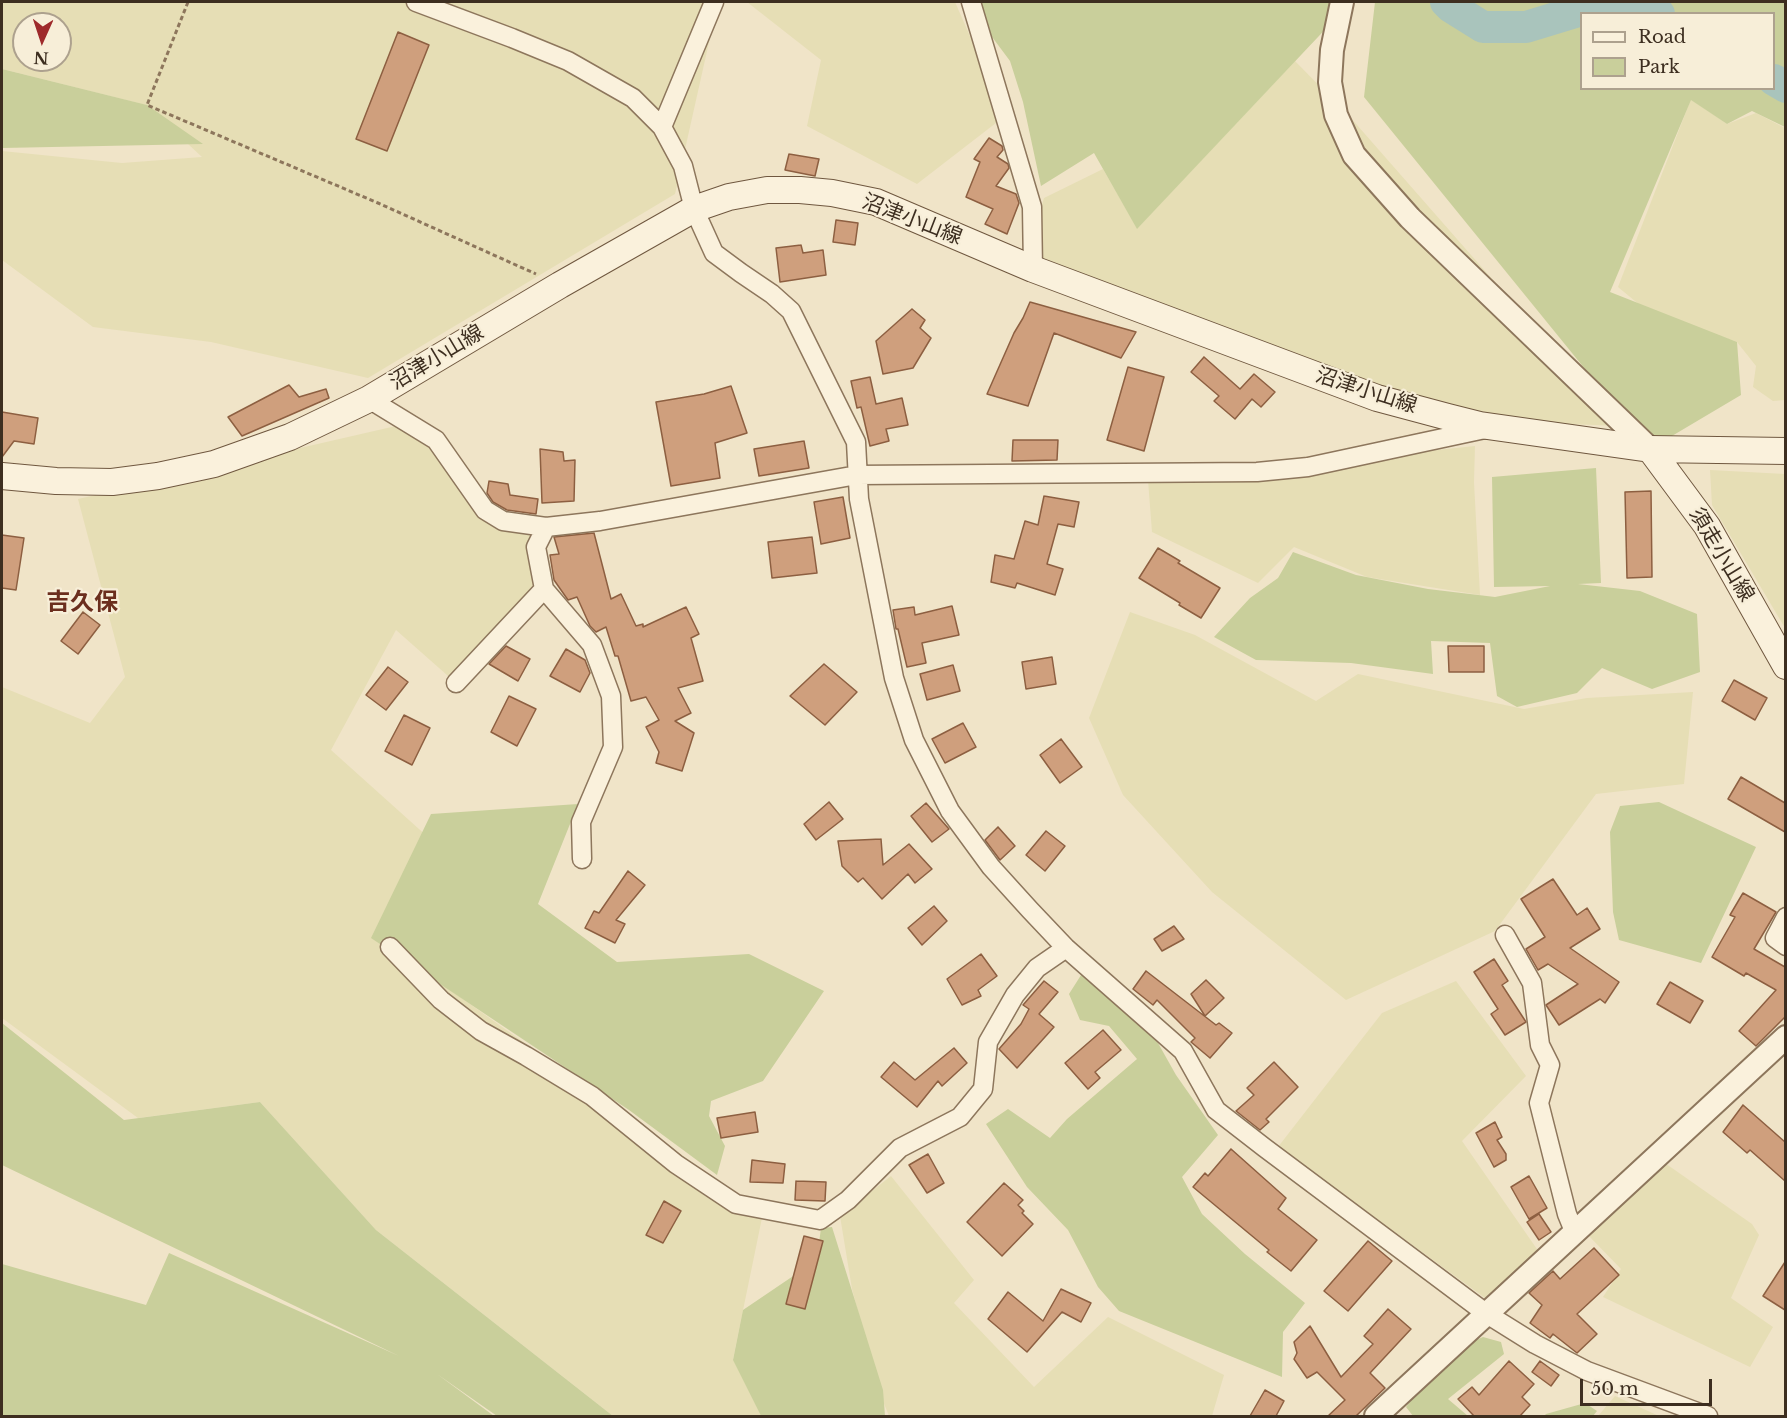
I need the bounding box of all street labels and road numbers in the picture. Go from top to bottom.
street label: 沼津小山線 [858,189,966,251]
street label: 沼津小山線 [386,320,488,396]
street label: 沼津小山線 [1312,363,1420,419]
street label: 須走小山線 [1683,504,1759,606]

